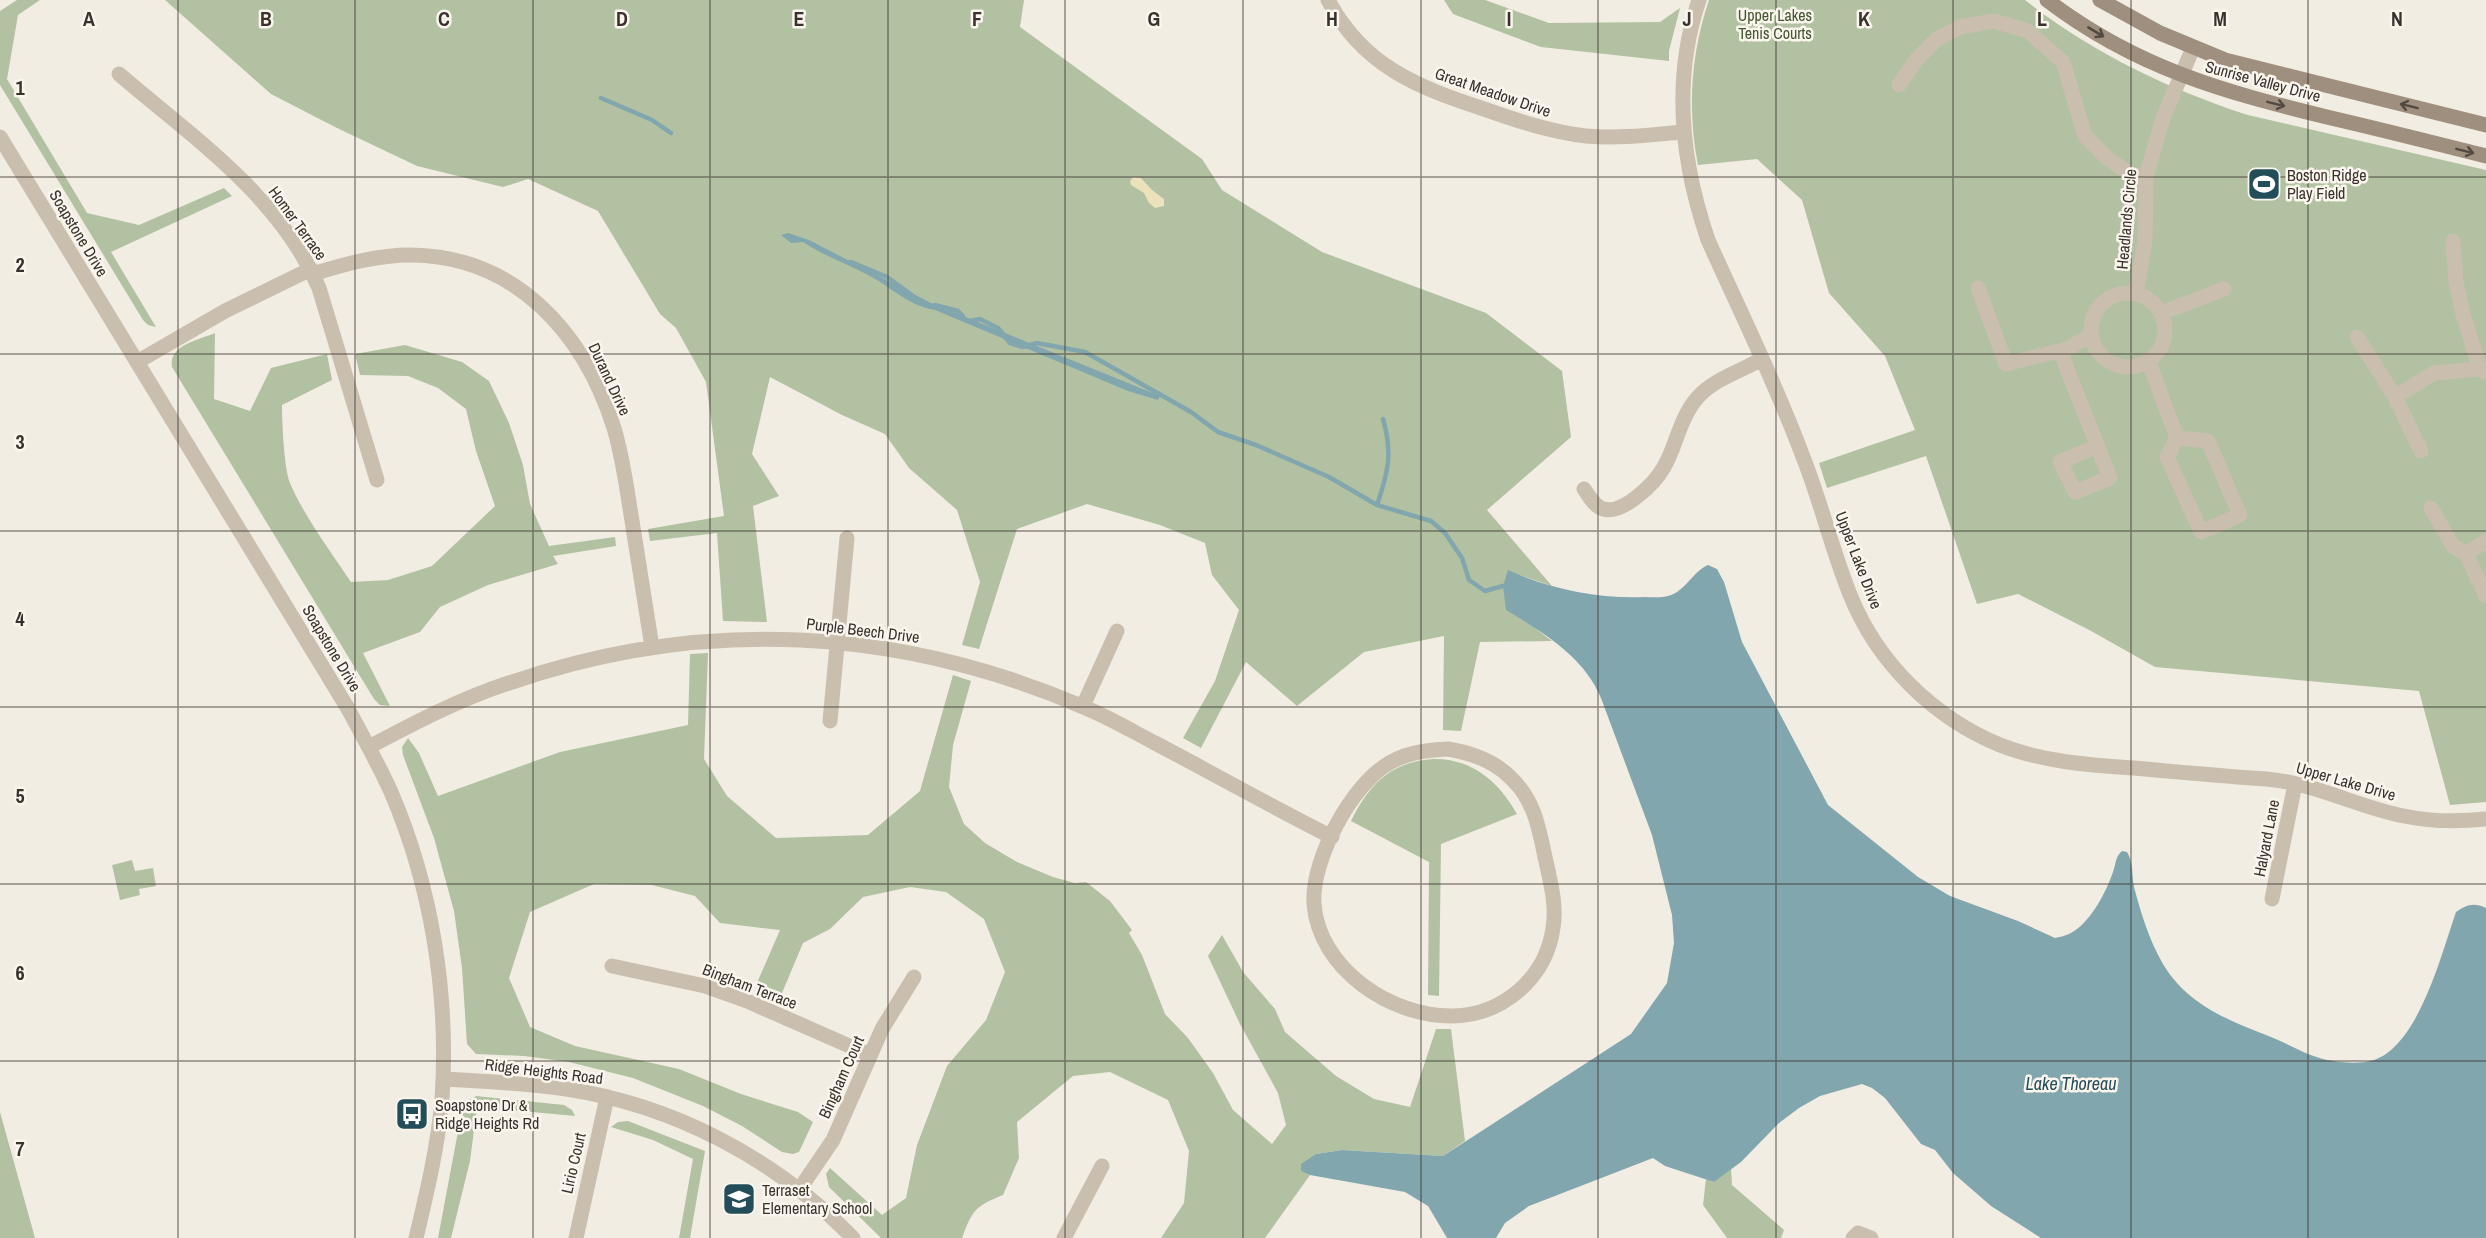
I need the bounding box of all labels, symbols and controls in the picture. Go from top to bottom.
park label: Upper Lakes Tenis Courts [1738,4,1812,44]
text: A [83,5,95,32]
text: B [260,5,272,32]
text: C [438,5,450,32]
text: D [616,5,628,32]
text: E [794,5,805,32]
text: F [972,5,982,32]
text: G [1148,5,1160,32]
text: H [1326,5,1338,32]
text: I [1507,5,1511,32]
text: J [1682,5,1692,32]
text: K [1858,5,1870,32]
text: L [2037,5,2047,32]
text: M [2213,5,2227,32]
text: N [2391,5,2403,32]
one-way arrow [2087,27,2104,39]
street label: Sunrise Valley Drive [2203,55,2323,107]
street label: Great Meadow Drive [1432,62,1554,122]
text: 1 [15,74,25,101]
one-way arrow [2266,99,2285,111]
one-way arrow [2400,100,2419,112]
one-way arrow [2456,145,2475,157]
place label: Boston Ridge Play Field [2287,164,2367,204]
sports icon: Boston Ridge Play Field [2246,166,2282,202]
street label: Headlands Circle [2111,168,2141,270]
street label: Homer Terrace [264,182,332,264]
street label: Soapstone Drive [44,185,114,281]
text: 2 [15,251,25,278]
street label: Durand Drive [584,339,636,419]
text: 3 [15,428,25,455]
street label: Upper Lake Drive [1830,508,1888,612]
street label: Soapstone Drive [297,600,367,696]
text: 4 [15,605,25,632]
street label: Purple Beech Drive [805,612,921,648]
street label: Upper Lake Drive [2294,756,2398,806]
text: 5 [15,782,25,809]
street label: Halyard Lane [2248,798,2284,878]
street label: Bingham Terrace [700,958,800,1014]
text: 6 [15,959,25,986]
street label: Bingham Court [813,1032,869,1122]
street label: Ridge Heights Road [484,1053,604,1089]
water label: Lake Thoreau [2026,1071,2116,1096]
place label: Soapstone Dr & Ridge Heights Rd [435,1094,539,1134]
bus stop icon: Soapstone Dr & Ridge Heights Rd [394,1096,430,1132]
street label: Lirio Court [555,1130,591,1196]
text: 7 [15,1135,25,1162]
place label: Terraset Elementary School [762,1179,872,1219]
school or university icon: Terraset Elementary School [721,1181,757,1217]

